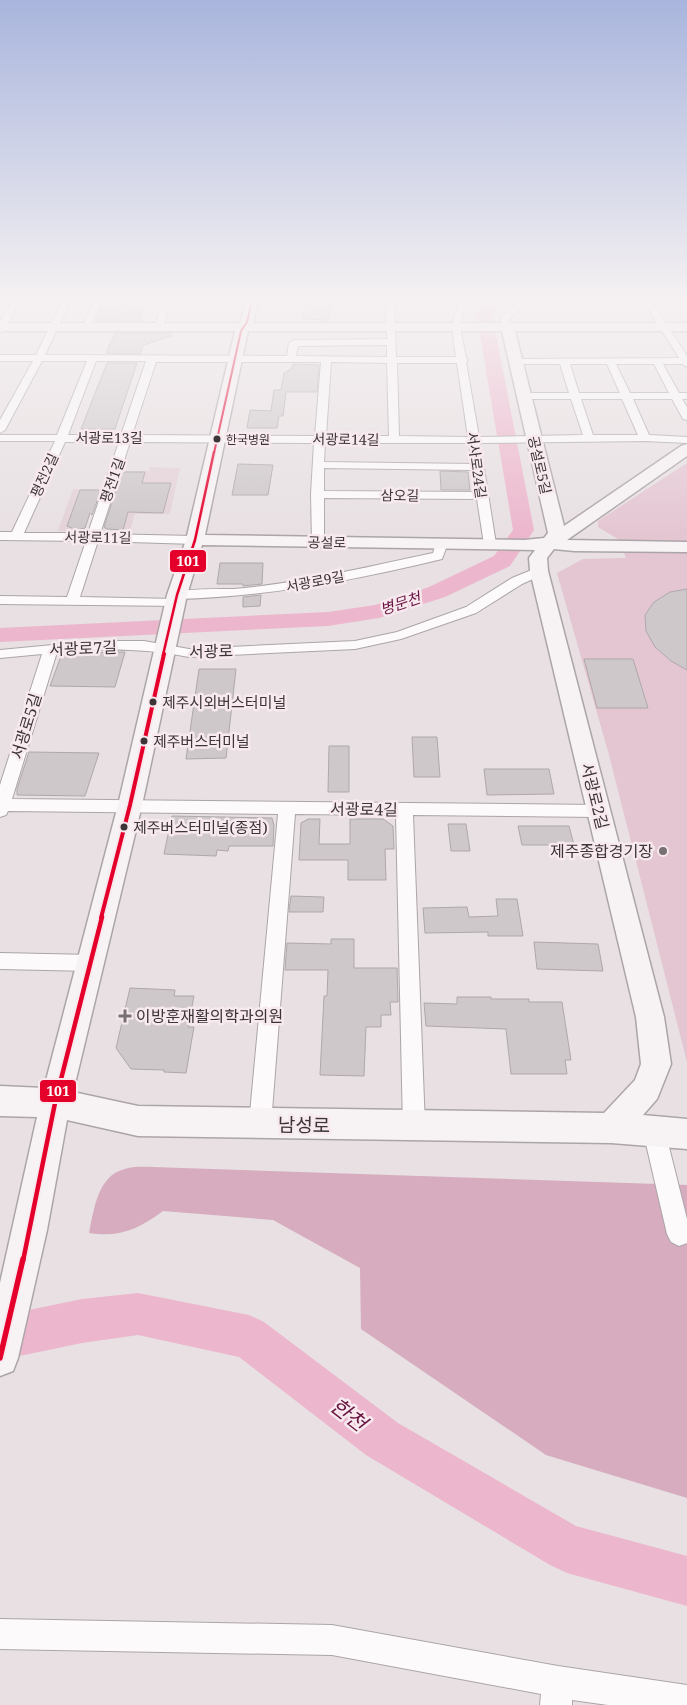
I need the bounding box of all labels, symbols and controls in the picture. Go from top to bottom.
street label: 서광로13길 [75,428,143,447]
street label: 서광로14길 [312,429,380,449]
street label: 서사로24길 [463,430,491,500]
place label: 한국병원 [226,431,270,448]
marker: 한국병원 [212,434,222,444]
street label: 공설로5길 [524,434,556,496]
street label: 평전2길 [26,450,62,500]
street label: 평전1길 [95,455,129,505]
street label: 삼오길 [381,485,419,505]
street label: 서광로11길 [64,527,132,547]
street label: 공설로 [308,532,347,552]
line badge: 101 [169,549,207,573]
text: 101 [176,551,200,570]
street label: 서광로9길 [284,566,346,596]
water label: 병문천 [377,586,425,619]
street label: 서광로7길 [49,636,117,660]
street label: 서광로 [189,640,234,662]
street label: 서광로5길 [6,690,46,762]
place label: 제주시외버스터미널 [162,692,286,712]
marker: 제주시외버스터미널 [148,697,158,707]
place label: 제주버스터미널 [153,731,250,751]
marker: 제주버스터미널 [139,736,149,746]
street label: 서광로2길 [576,760,614,832]
street label: 서광로4길 [330,797,398,821]
place label: 제주버스터미널(종점) [133,817,268,837]
marker: 제주버스터미널(종점) [119,822,129,832]
place label: 제주종합경기장 [550,840,653,862]
marker: 제주종합경기장 [657,845,669,857]
place label: 이방훈재활의학과의원 [136,1005,283,1027]
marker: 이방훈재활의학과의원 [118,1009,132,1023]
line badge: 101 [39,1079,77,1103]
text: 101 [46,1081,70,1100]
street label: 남성로 [278,1112,330,1138]
water label: 한천 [325,1391,375,1439]

